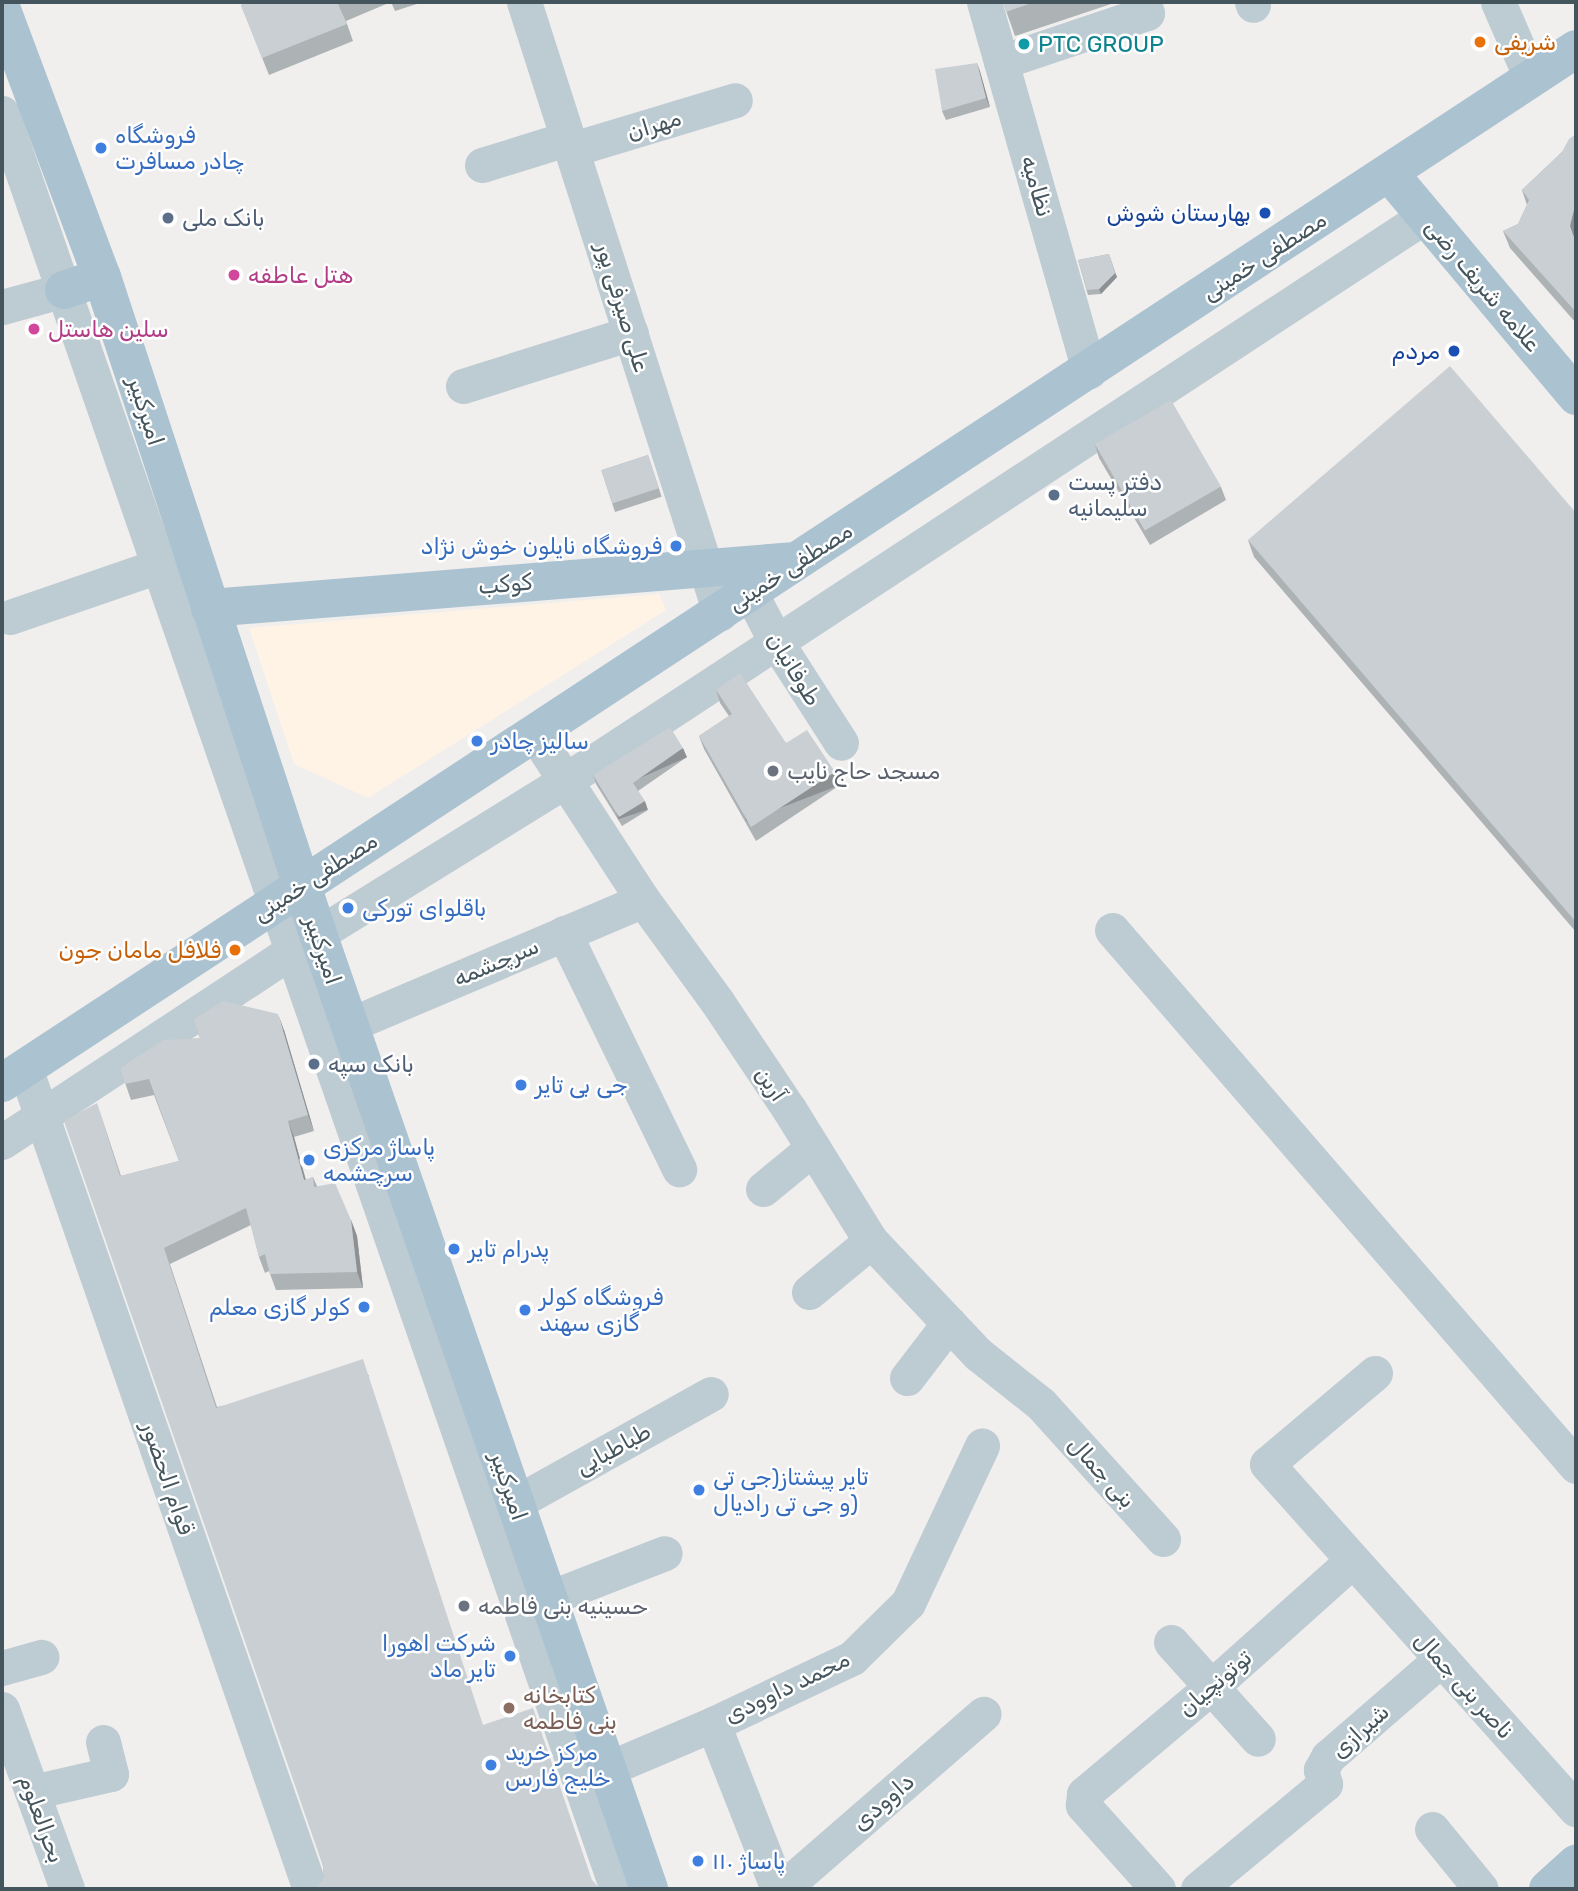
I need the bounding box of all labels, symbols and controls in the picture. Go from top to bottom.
place label: شریفی [1494,28,1556,56]
place label: PTC GROUP [1038,30,1164,58]
marker: شریفی [1472,34,1488,50]
marker: PTC GROUP [1016,36,1032,52]
street label: مهران [623,104,685,146]
place label: فروشگاه چادر مسافرت [115,121,244,175]
marker: فروشگاه چادر مسافرت [93,140,109,156]
street label: نظامیه [1015,152,1059,220]
place label: بهارستان شوش [1106,199,1251,227]
place label: بانک ملی [182,204,265,232]
street label: مصطفی خمینی [1196,205,1332,307]
marker: بهارستان شوش [1257,205,1273,221]
marker: بانک ملی [160,210,176,226]
street label: علامه شریف رضی [1419,213,1547,357]
street label: علی صیرفی پور [590,239,656,375]
place label: هتل عاطفه [248,261,353,289]
marker: هتل عاطفه [226,267,242,283]
place label: سلین هاستل [48,315,169,343]
marker: سلین هاستل [26,321,42,337]
place label: مردم [1392,337,1440,365]
marker: مردم [1446,343,1462,359]
street label: امیرکبیر [122,373,170,449]
place label: دفتر پست سلیمانیه [1068,468,1162,522]
marker: دفتر پست سلیمانیه [1046,487,1062,503]
street label: مصطفی خمینی [722,516,858,618]
place label: فروشگاه نایلون خوش نژاد [421,532,662,560]
marker: فروشگاه نایلون خوش نژاد [668,538,684,554]
street label: کوکب [477,568,533,600]
street label: طوفانیان [761,627,827,711]
place label: سالیز چادر [491,727,589,755]
marker: سالیز چادر [469,733,485,749]
place label: مسجد حاج نایب [787,757,940,785]
marker: مسجد حاج نایب [765,763,781,779]
street label: مصطفی خمینی [247,826,383,928]
place label: باقلوای تورکی [362,894,486,922]
marker: باقلوای تورکی [340,900,356,916]
street label: امیرکبیر [298,912,348,988]
street label: سرچشمه [449,932,543,992]
place label: فلافل مامان جون [58,936,221,964]
marker: فلافل مامان جون [227,942,243,958]
place label: بانک سپه [328,1050,414,1078]
marker: بانک سپه [306,1056,322,1072]
street label: آرین [749,1061,793,1107]
place label: جی بی تایر [535,1071,628,1099]
marker: جی بی تایر [513,1077,529,1093]
place label: پاساژ مرکزی سرچشمه [323,1133,435,1187]
marker: پاساژ مرکزی سرچشمه [301,1152,317,1168]
place label: پدرام تایر [468,1235,550,1263]
marker: پدرام تایر [446,1241,462,1257]
place label: فروشگاه کولر گازی سهند [539,1283,663,1337]
place label: کولر گازی معلم [209,1293,350,1321]
marker: کولر گازی معلم [356,1299,372,1315]
marker: فروشگاه کولر گازی سهند [517,1302,533,1318]
street label: طباطبایی [570,1417,656,1481]
street label: قوام الحضور [136,1418,200,1538]
street label: بنی جمال [1063,1430,1141,1514]
street label: امیرکبیر [484,1448,534,1524]
place label: تایر پیشتاز(جی تی و جی تی رادیال) [713,1463,869,1517]
marker: تایر پیشتاز(جی تی و جی تی رادیال) [691,1482,707,1498]
place label: حسینیه بنی فاطمه [478,1592,648,1620]
marker: حسینیه بنی فاطمه [456,1598,472,1614]
street label: ناصر بنی جمال [1409,1626,1519,1744]
place label: شرکت اهورا تایر ماد [382,1629,496,1683]
street label: توتونچیان [1173,1644,1257,1722]
street label: محمد داوودی [720,1645,854,1729]
marker: شرکت اهورا تایر ماد [502,1648,518,1664]
place label: کتابخانه بنی فاطمه [523,1681,617,1735]
street label: شیرازی [1325,1698,1395,1764]
marker: کتابخانه بنی فاطمه [501,1700,517,1716]
place label: مرکز خرید خلیج فارس [505,1738,611,1792]
marker: مرکز خرید خلیج فارس [483,1757,499,1773]
street label: داوودی [846,1768,920,1836]
street label: بحرالعلوم [13,1771,71,1867]
place label: پاساژ ۱۱۰ [712,1847,785,1875]
marker: پاساژ ۱۱۰ [690,1853,706,1869]

